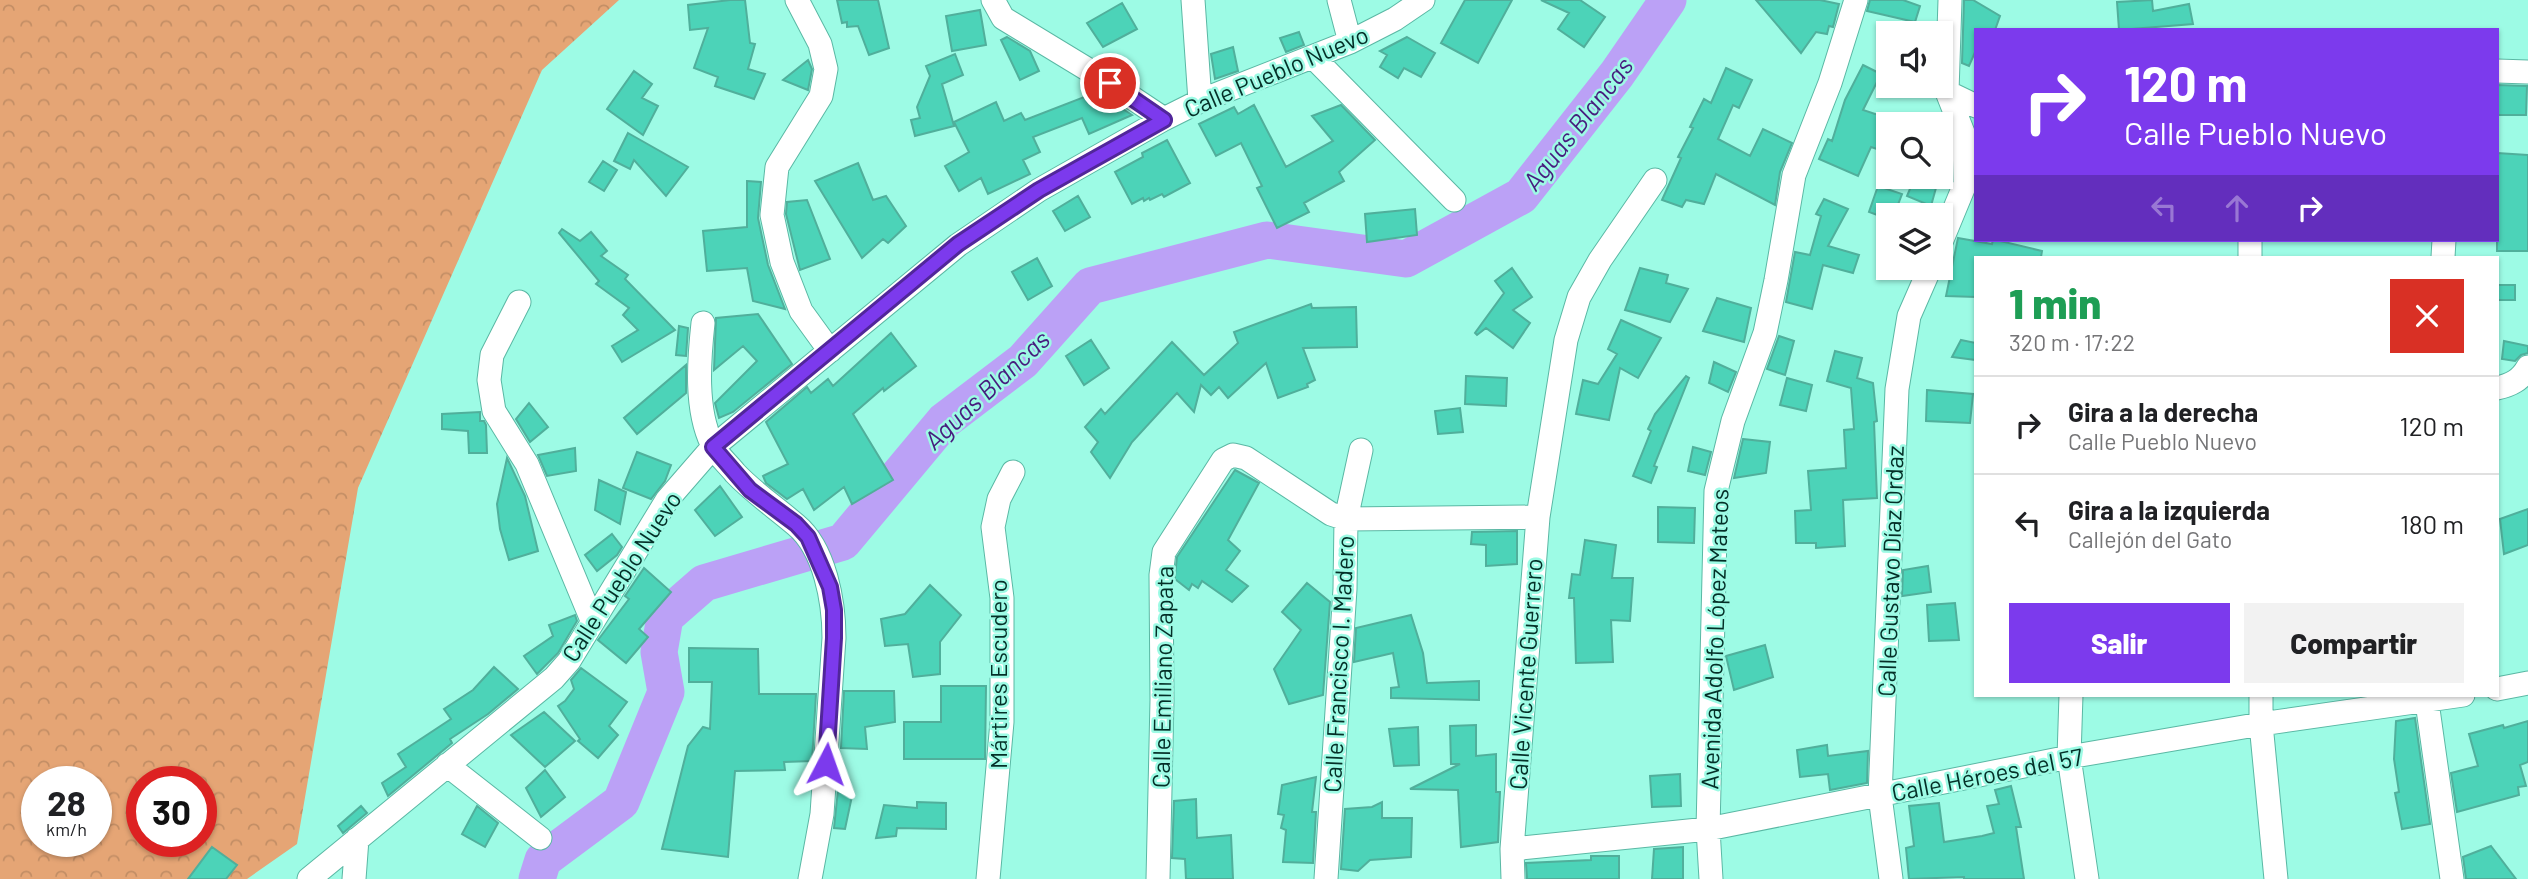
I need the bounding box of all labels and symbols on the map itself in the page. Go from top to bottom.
street label: Calle Pueblo Nuevo [1180,19,1372,123]
water label: Aguas Blancas [1515,50,1639,196]
pin [1080,53,1140,113]
water label: Aguas Blancas [917,323,1055,455]
street label: Calle Gustavo Díaz Ordaz [1871,445,1909,697]
street label: Calle Pueblo Nuevo [555,485,687,667]
street label: Avenida Adolfo López Mateos [1694,488,1734,790]
street label: Calle Francisco I. Madero [1317,535,1359,793]
street label: Calle Vicente Guerrero [1502,557,1548,791]
street label: Calle Emiliano Zapata [1146,566,1178,788]
street label: Mártires Escudero [983,579,1012,769]
position arrow [789,727,863,801]
street label: Calle Héroes del 57 [1889,741,2085,807]
speed limit sign: 30 [126,766,217,857]

